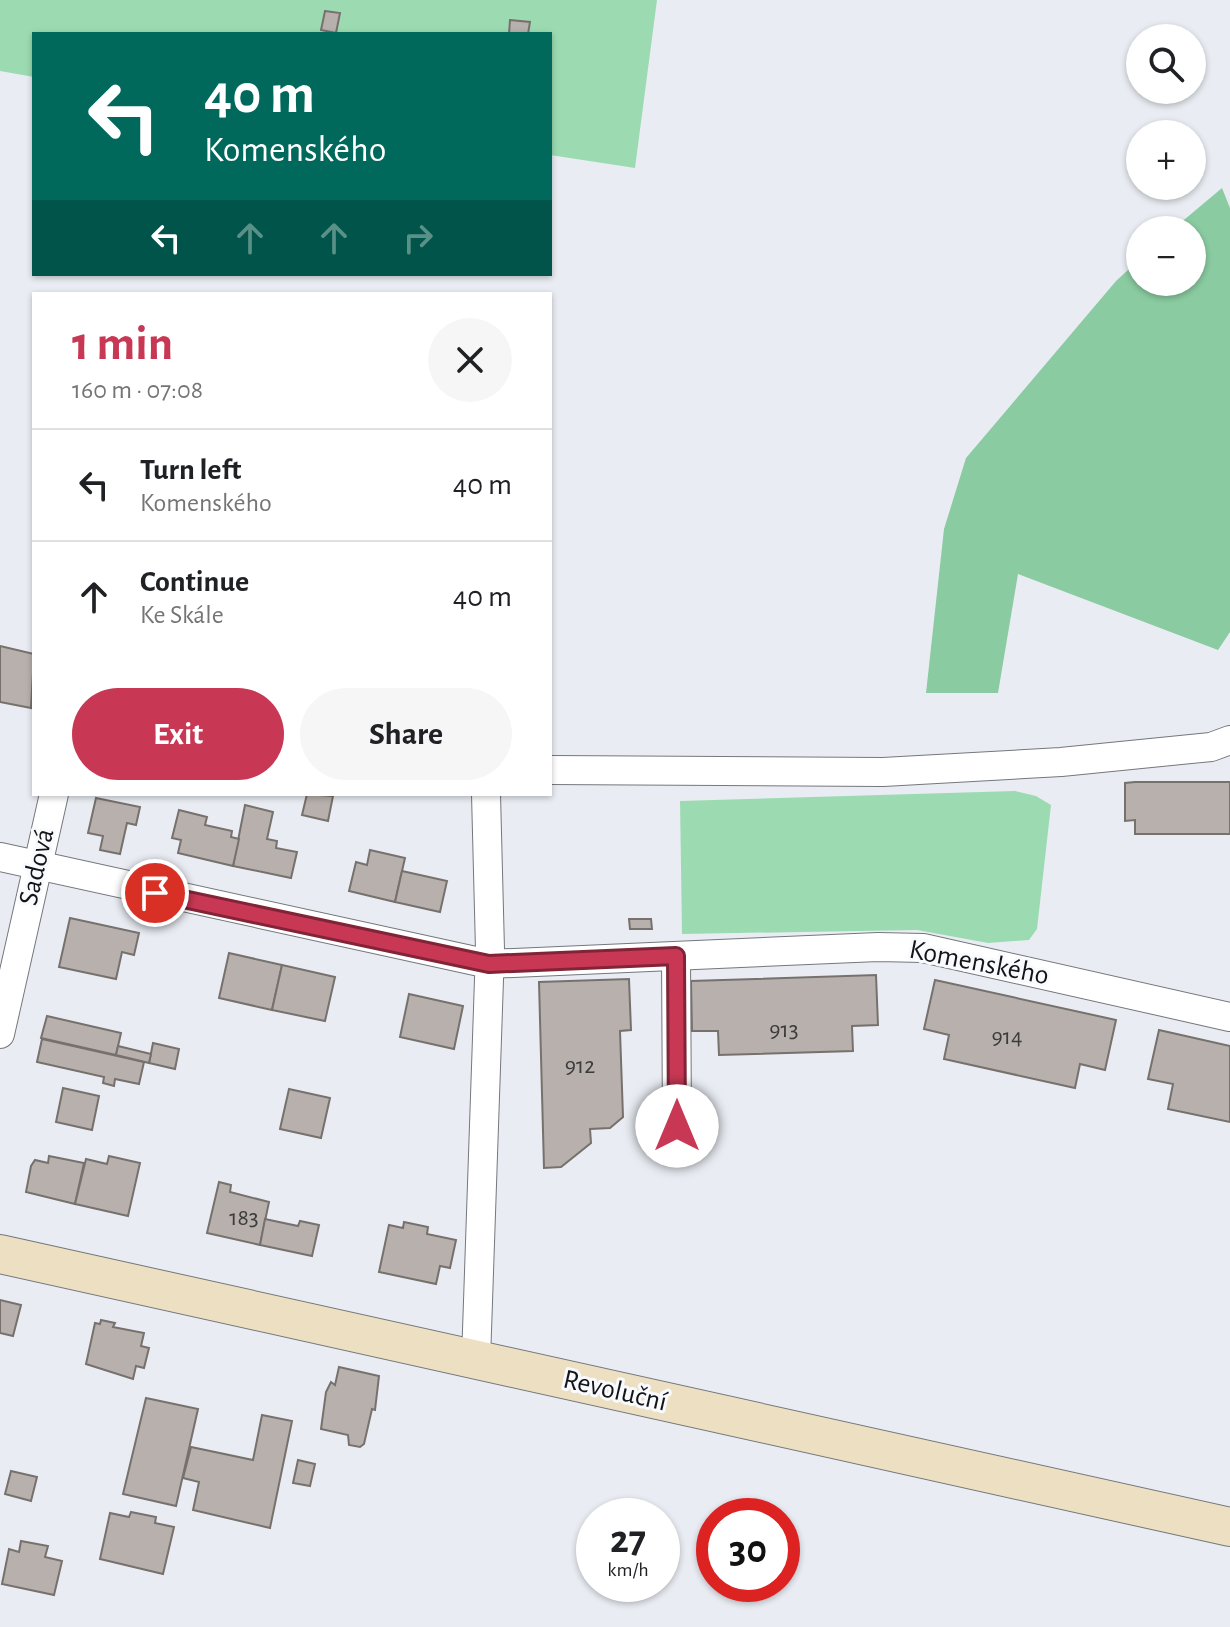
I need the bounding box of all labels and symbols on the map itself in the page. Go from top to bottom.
street label: Sadová [15,826,59,908]
pin [121,859,189,927]
street label: Komenského [907,936,1051,990]
house number: 913 [769,1018,799,1042]
house number: 914 [991,1025,1023,1049]
house number: 912 [565,1054,595,1078]
position arrow [635,1084,719,1168]
house number: 183 [229,1206,259,1230]
street label: Revoluční [560,1365,670,1417]
speed limit sign: 30 [696,1498,800,1602]

